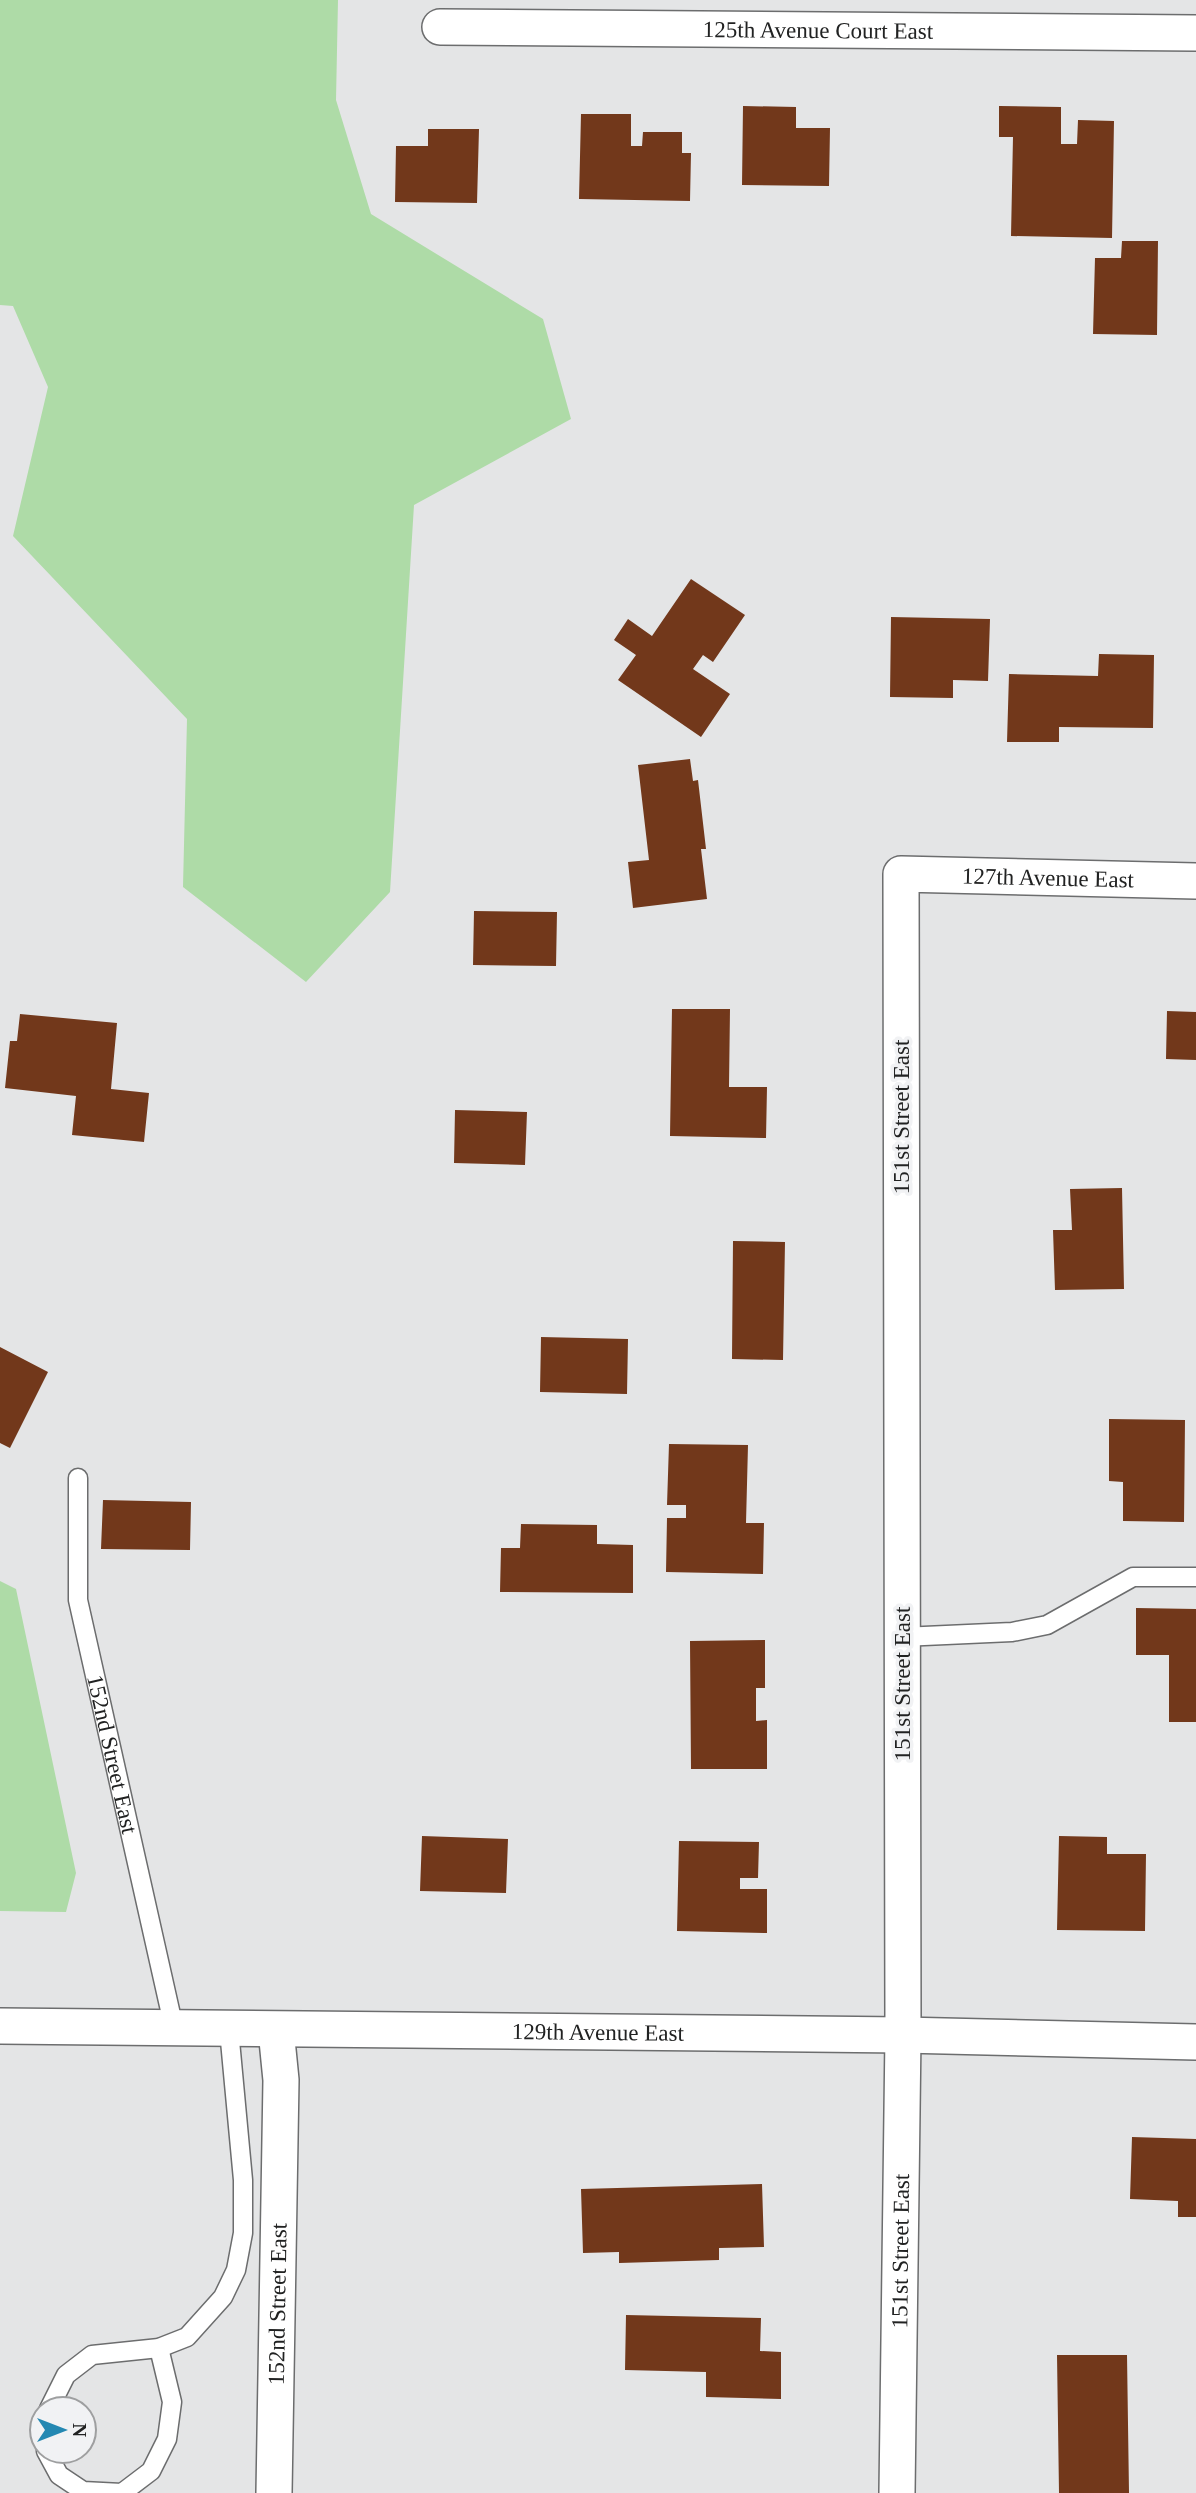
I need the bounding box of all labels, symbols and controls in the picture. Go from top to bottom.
street label: 125th Avenue Court East [703,17,934,43]
street label: 127th Avenue East [962,863,1135,892]
street label: 151st Street East [889,1039,914,1194]
street label: 151st Street East [890,1606,915,1761]
street label: 152nd Street East [83,1672,143,1837]
street label: 129th Avenue East [512,2019,685,2045]
street label: 151st Street East [887,2173,914,2329]
street label: 152nd Street East [263,2222,291,2385]
north arrow [28,2395,98,2465]
text: N [69,2423,90,2437]

